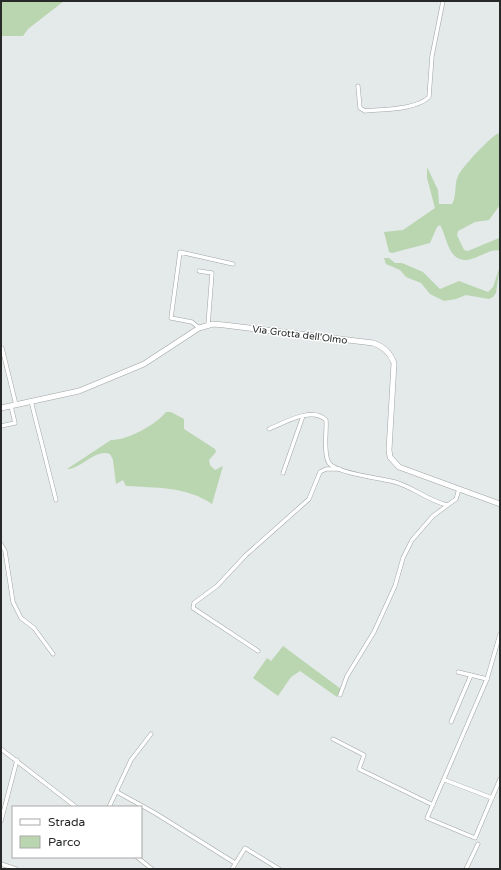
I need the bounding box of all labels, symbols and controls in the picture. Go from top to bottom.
street label: Via Grotta dell'Olmo [252,323,348,347]
legend [12,806,142,858]
text: Strada [48,815,85,829]
text: Parco [48,835,81,849]

